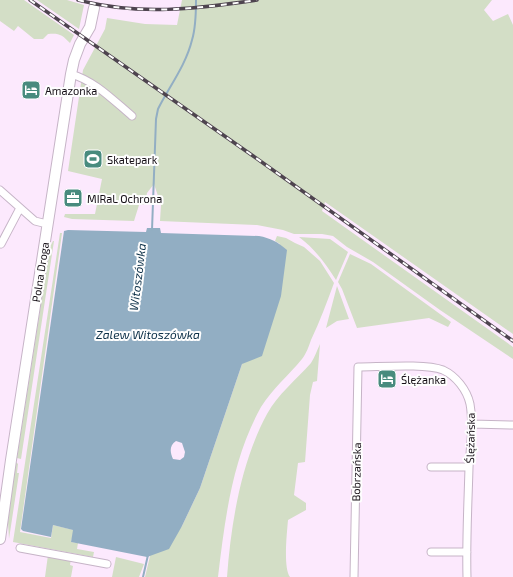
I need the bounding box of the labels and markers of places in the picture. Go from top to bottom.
hotel icon: Amazonka [20,79,42,101]
place label: Amazonka [45,84,97,97]
sports icon: Skatepark [82,148,104,170]
place label: Skatepark [107,153,158,166]
office icon: MIRaL Ochrona [62,187,84,209]
place label: MIRaL Ochrona [87,192,162,205]
hotel icon: Ślężanka [376,368,398,390]
place label: Ślężanka [401,373,446,386]

